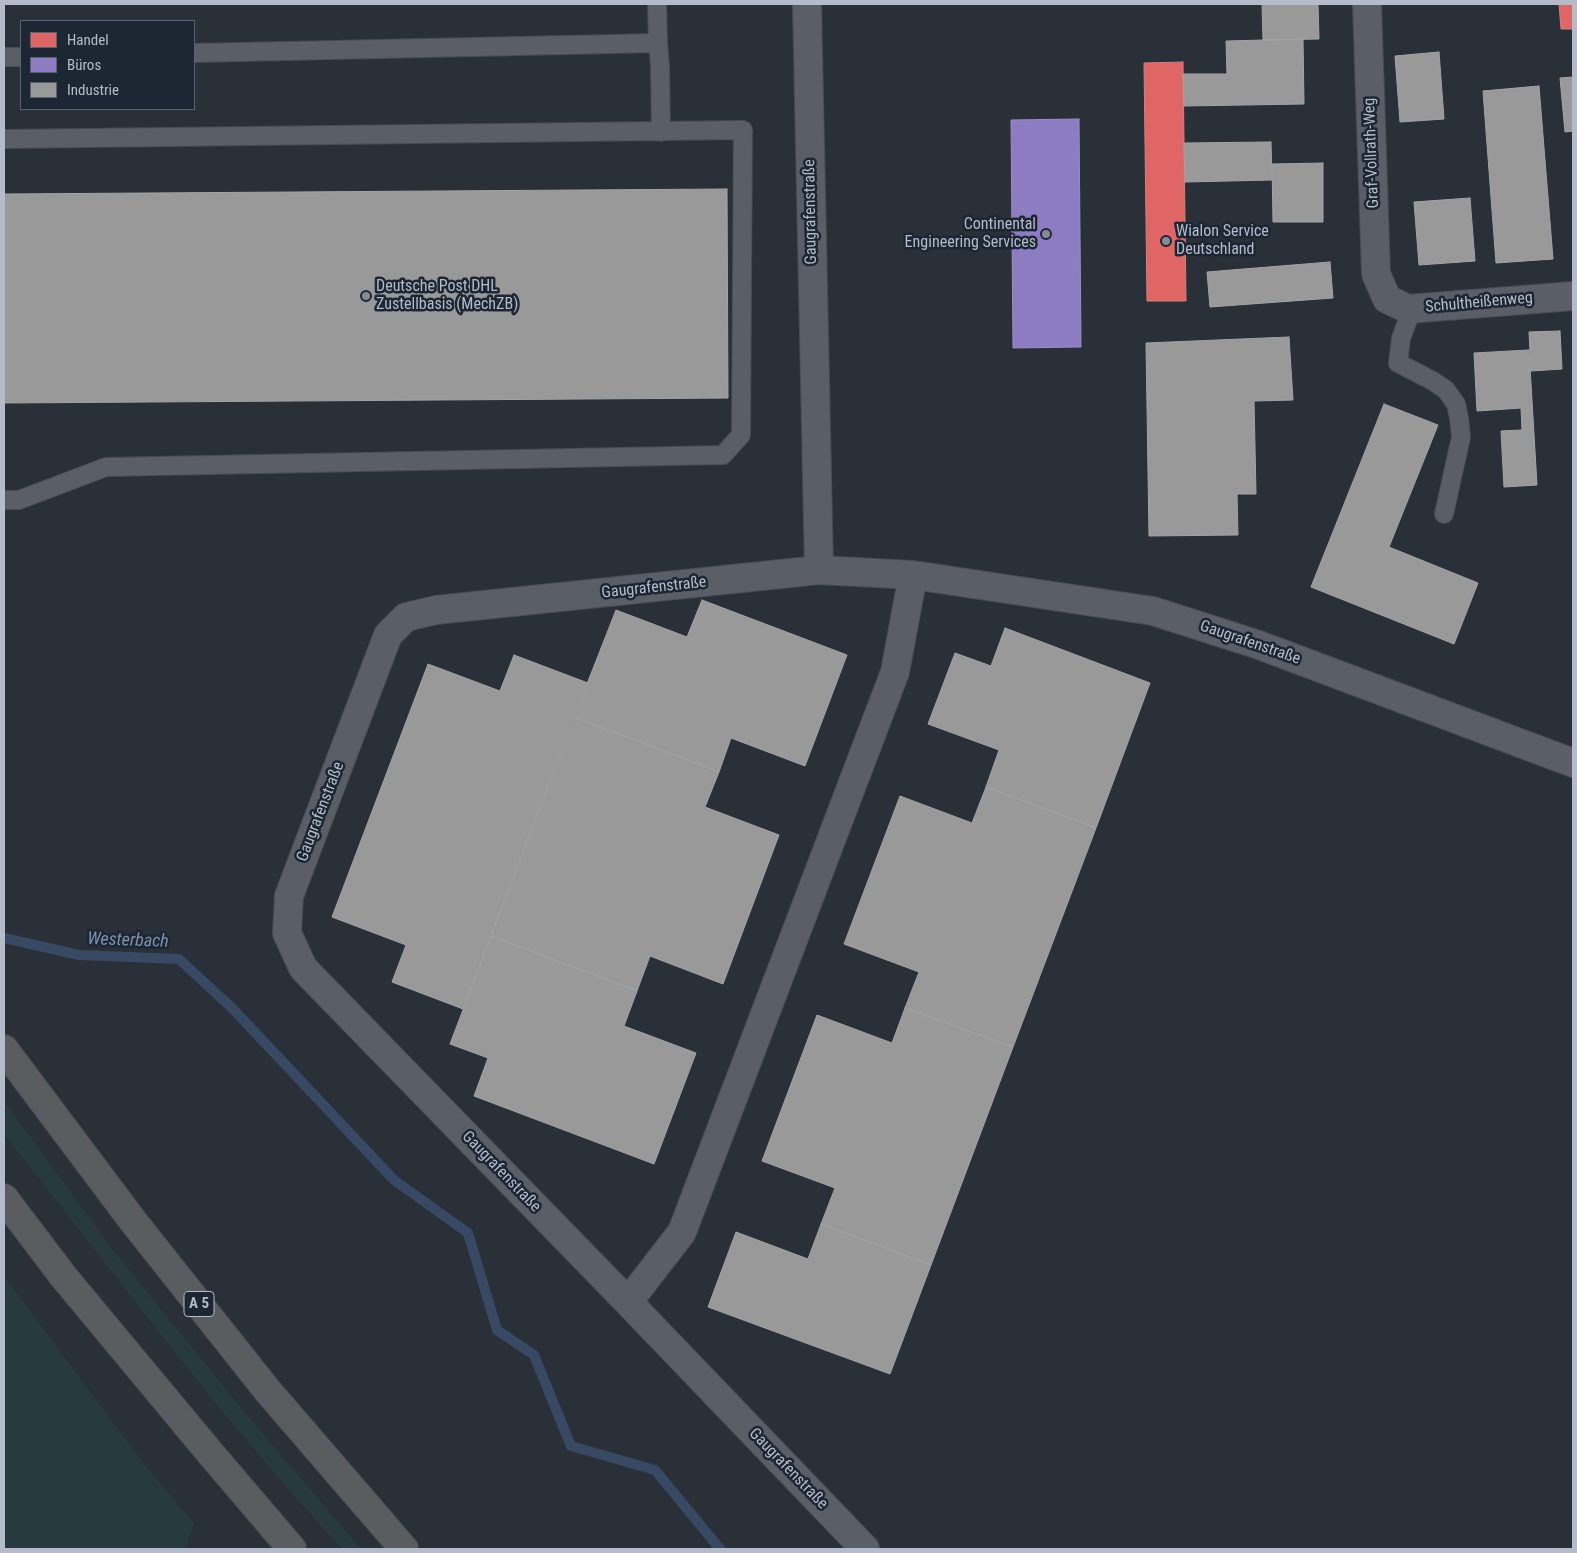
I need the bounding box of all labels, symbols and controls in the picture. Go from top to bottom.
legend [20,20,195,110]
text: Handel [67,31,109,49]
text: Büros [67,56,101,74]
text: Industrie [67,81,119,99]
street label: Graf-Vollrath-Weg [1360,97,1384,209]
street label: Gaugrafenstraße [800,159,822,265]
place label: Continental Engineering Services [905,215,1036,253]
place label: Wialon Service Deutschland [1176,222,1269,260]
marker: Continental Engineering Services [1040,228,1052,240]
marker: Wialon Service Deutschland [1160,235,1172,247]
place label: Deutsche Post DHL Zustellbasis (MechZB) [376,277,518,315]
street label: Schultheißenweg [1424,289,1534,317]
marker: Deutsche Post DHL Zustellbasis (MechZB) [360,290,372,302]
street label: Gaugrafenstraße [601,573,707,603]
street label: Gaugrafenstraße [1197,617,1303,669]
street label: Gaugrafenstraße [293,759,349,865]
water label: Westerbach [87,929,169,953]
street label: Gaugrafenstraße [458,1127,544,1217]
road number: A 5 [184,1292,214,1316]
street label: Gaugrafenstraße [745,1424,831,1514]

